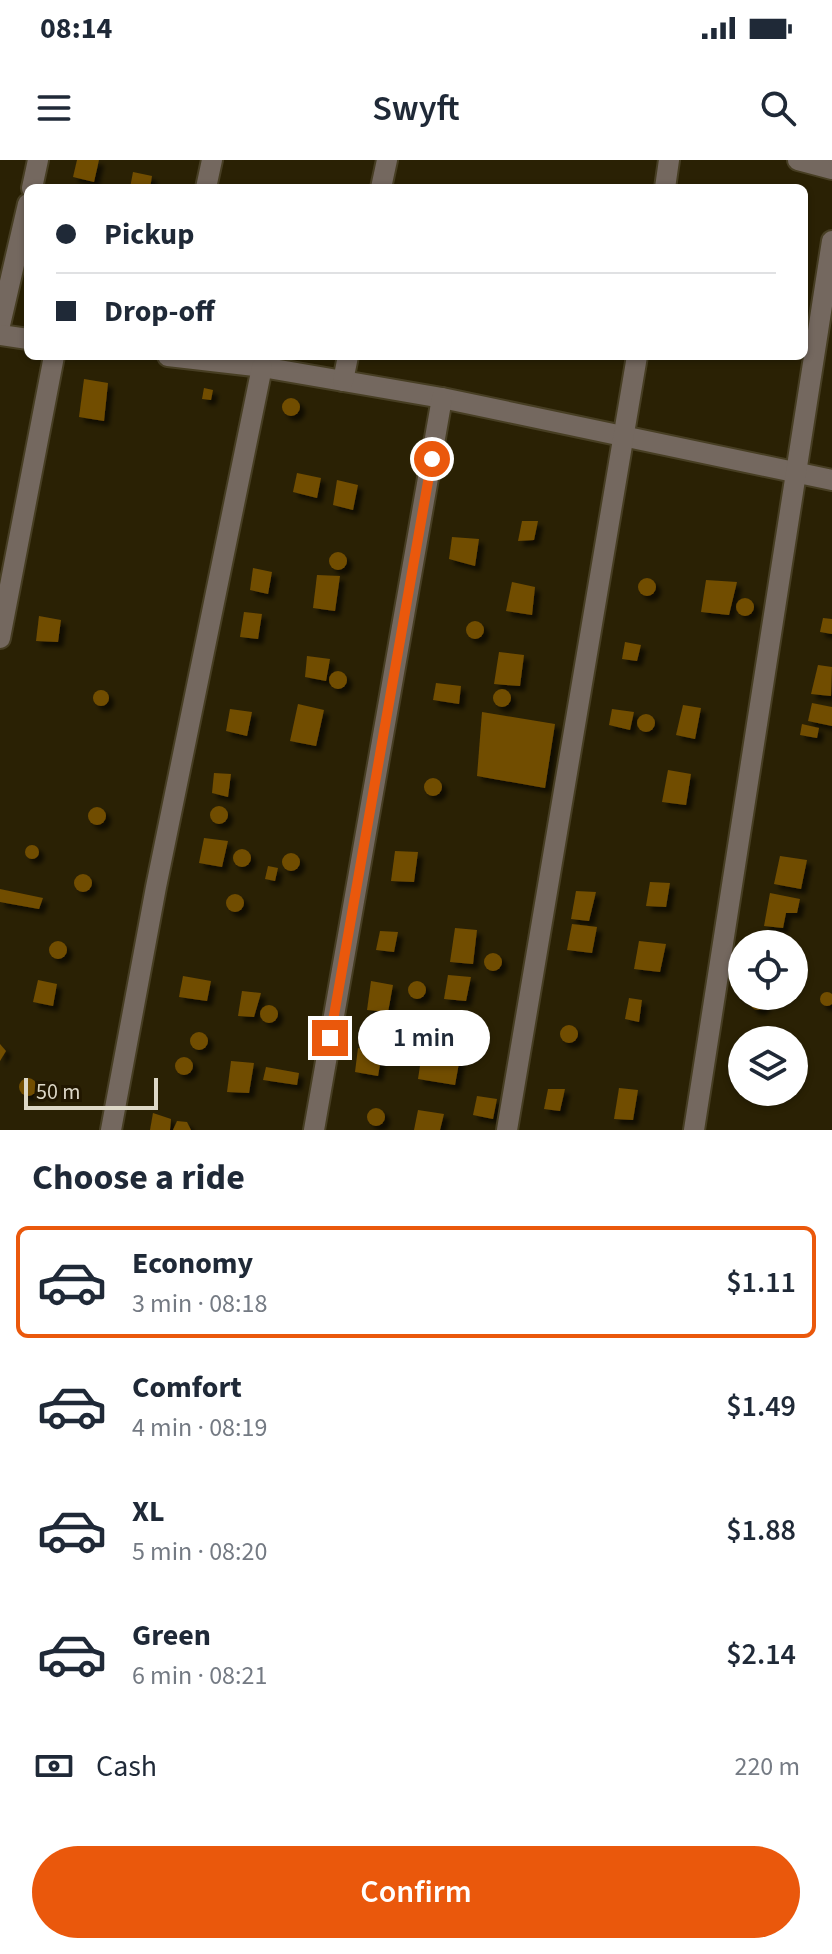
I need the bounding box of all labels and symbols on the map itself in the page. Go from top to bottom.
route start [414,441,450,477]
callout: 1 min [358,1010,490,1066]
route end [312,1020,348,1056]
scale bar [24,1074,158,1110]

